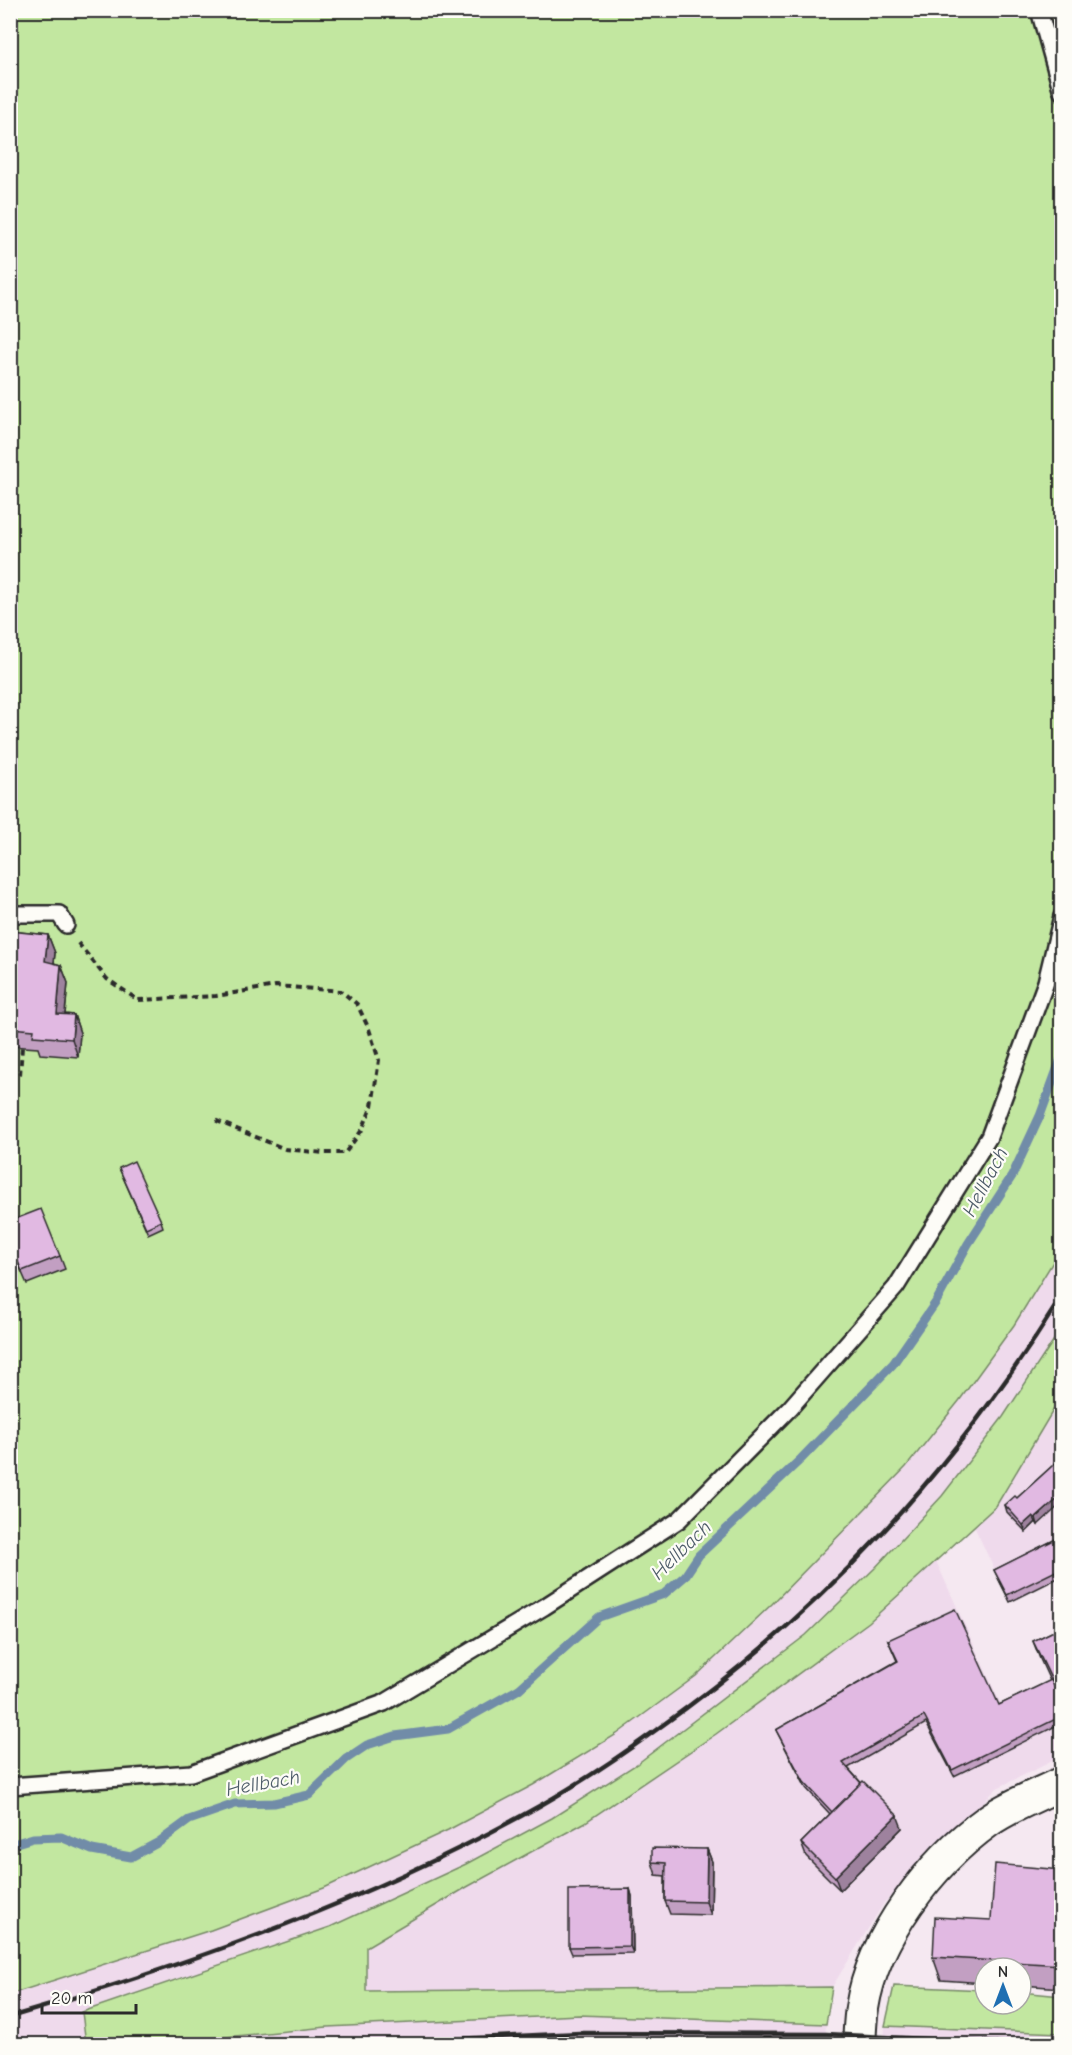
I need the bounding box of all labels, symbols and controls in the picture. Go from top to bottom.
water label: Hellbach [957,1144,1013,1220]
water label: Hellbach [646,1516,716,1584]
water label: Hellbach [224,1765,302,1801]
north arrow [973,1956,1033,2016]
text: N [998,1963,1008,1981]
scale bar [42,1977,136,2015]
text: 20 m [51,1988,92,2009]

